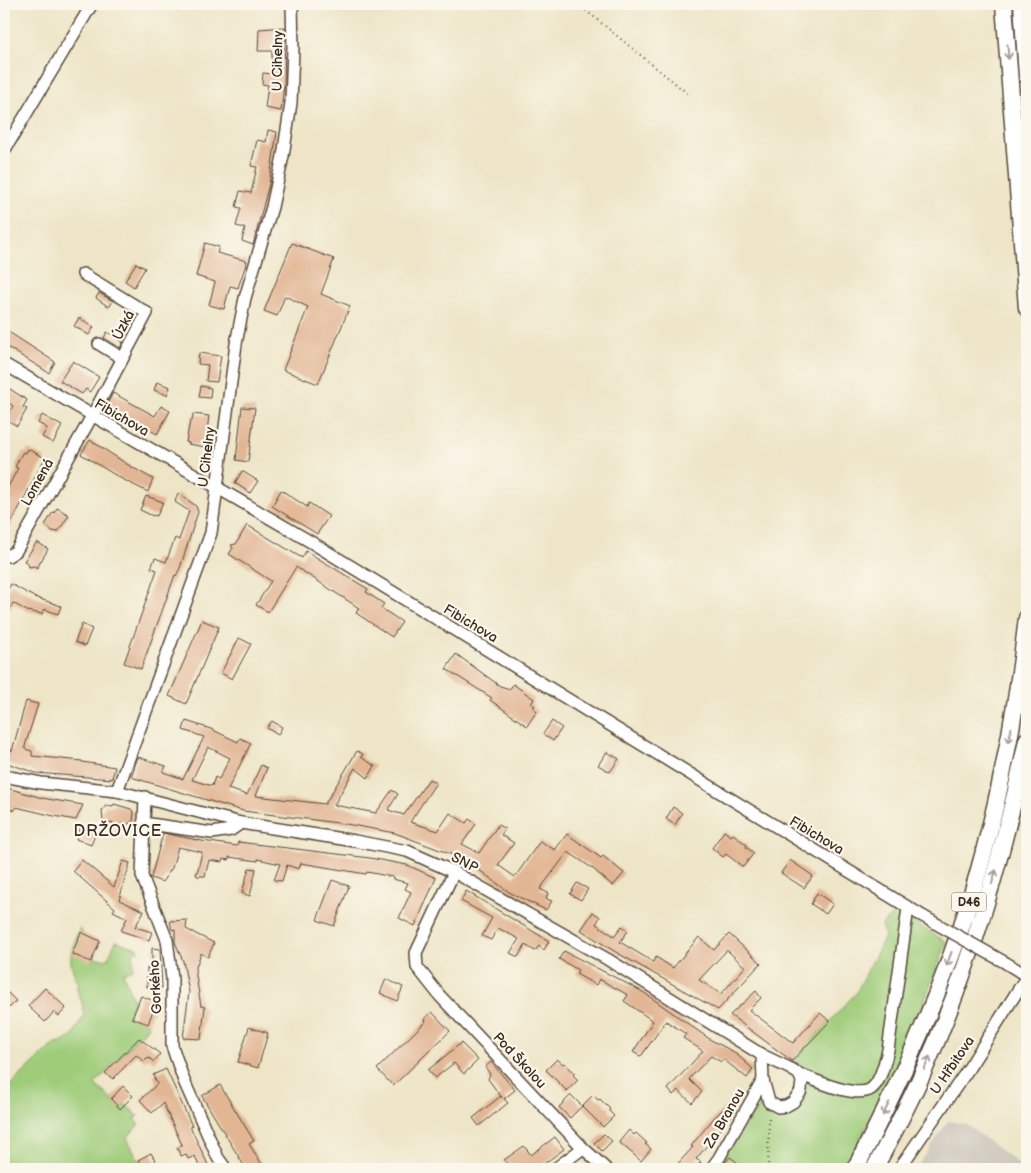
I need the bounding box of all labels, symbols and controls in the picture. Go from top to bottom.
street label: U Cihelny [268,30,287,91]
one-way arrow [1003,44,1013,60]
street label: Úzká [108,307,138,343]
street label: Fibichova [91,395,152,440]
street label: U Cihelny [194,425,219,488]
street label: Lomená [18,456,57,509]
street label: Fibichova [441,601,501,646]
one-way arrow [1005,727,1014,743]
street label: Fibichova [787,813,847,858]
district label: DRŽOVICE [74,820,162,841]
street label: SNP [448,848,481,877]
one-way arrow [990,870,1000,886]
road number: D46 [952,892,986,912]
one-way arrow [944,951,953,967]
street label: Gorkého [146,959,165,1015]
street label: Pod Školou [489,1028,551,1092]
street label: U Hřbitova [927,1033,978,1098]
one-way arrow [923,1056,932,1071]
street label: Za Branou [700,1085,748,1152]
one-way arrow [881,1101,890,1116]

